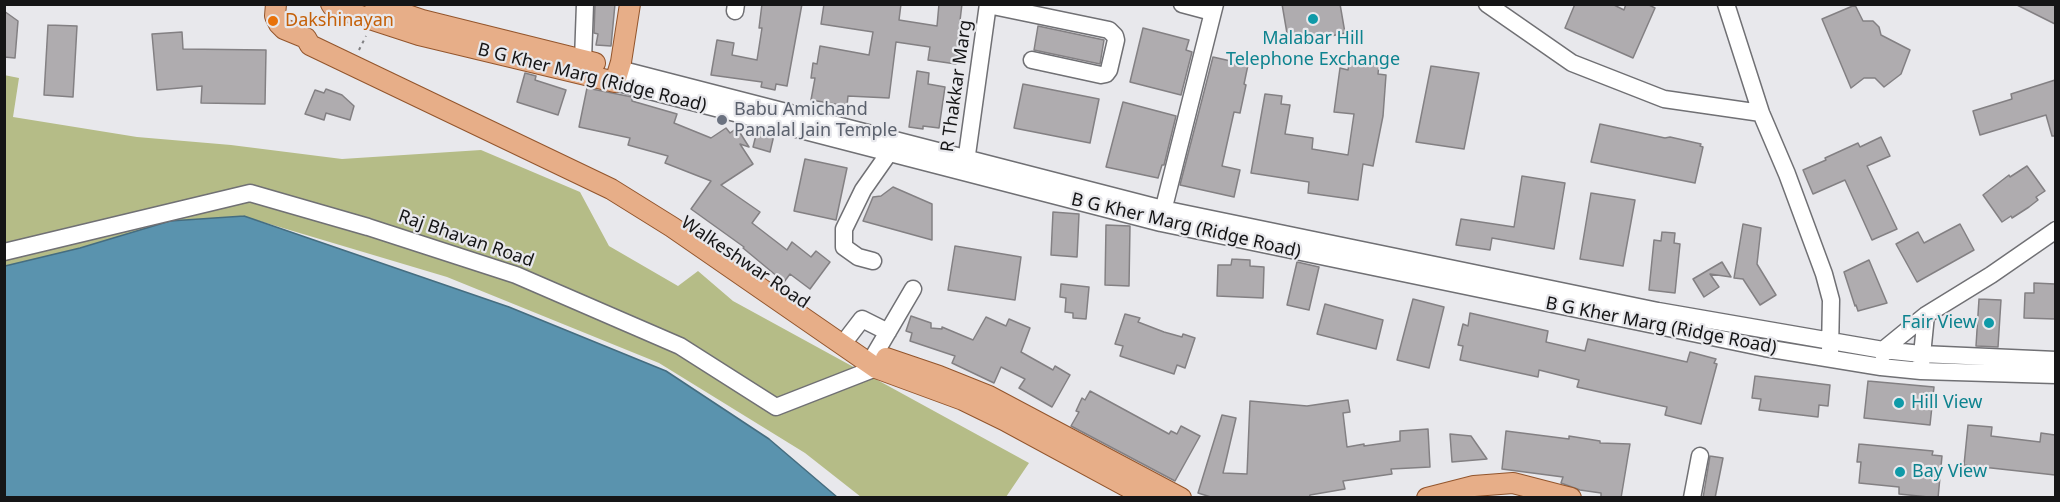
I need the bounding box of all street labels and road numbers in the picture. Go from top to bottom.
street label: R Thakkar Marg [937,19,977,153]
street label: B G Kher Marg (Ridge Road) [475,39,709,117]
street label: B G Kher Marg (Ridge Road) [1069,189,1303,263]
street label: Raj Bhavan Road [395,206,537,272]
street label: Walkeshwar Road [677,212,813,314]
street label: B G Kher Marg (Ridge Road) [1544,293,1778,359]

